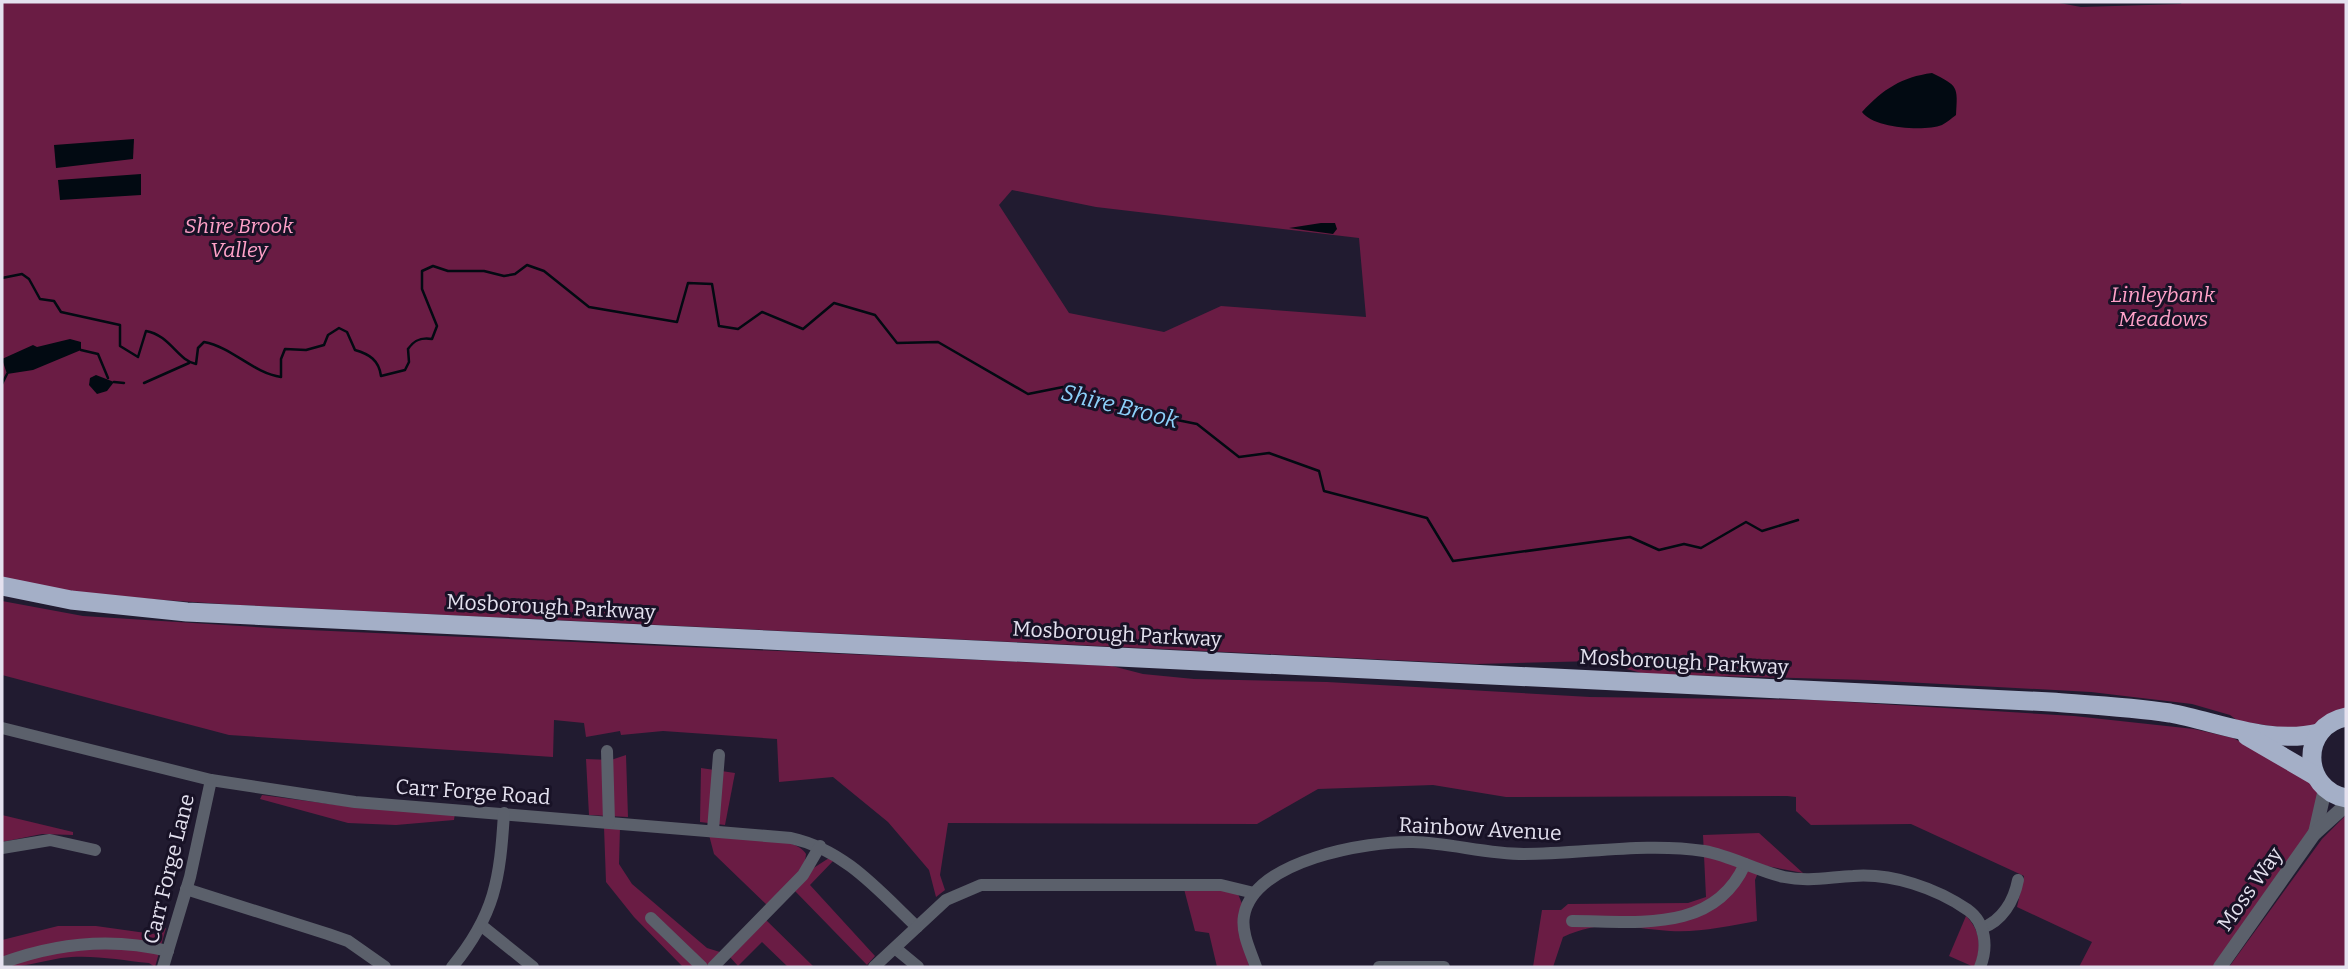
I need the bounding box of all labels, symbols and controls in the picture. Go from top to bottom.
park label: Shire Brook Valley [184,213,294,263]
park label: Linleybank Meadows [2111,282,2216,332]
water label: Shire Brook [1058,378,1182,434]
street label: Mosborough Parkway [446,589,657,626]
street label: Mosborough Parkway [1012,616,1223,653]
street label: Mosborough Parkway [1579,644,1790,681]
street label: Carr Forge Road [395,774,551,810]
street label: Carr Forge Lane [138,791,200,947]
street label: Rainbow Avenue [1398,812,1562,846]
street label: Moss Way [2212,841,2289,936]

